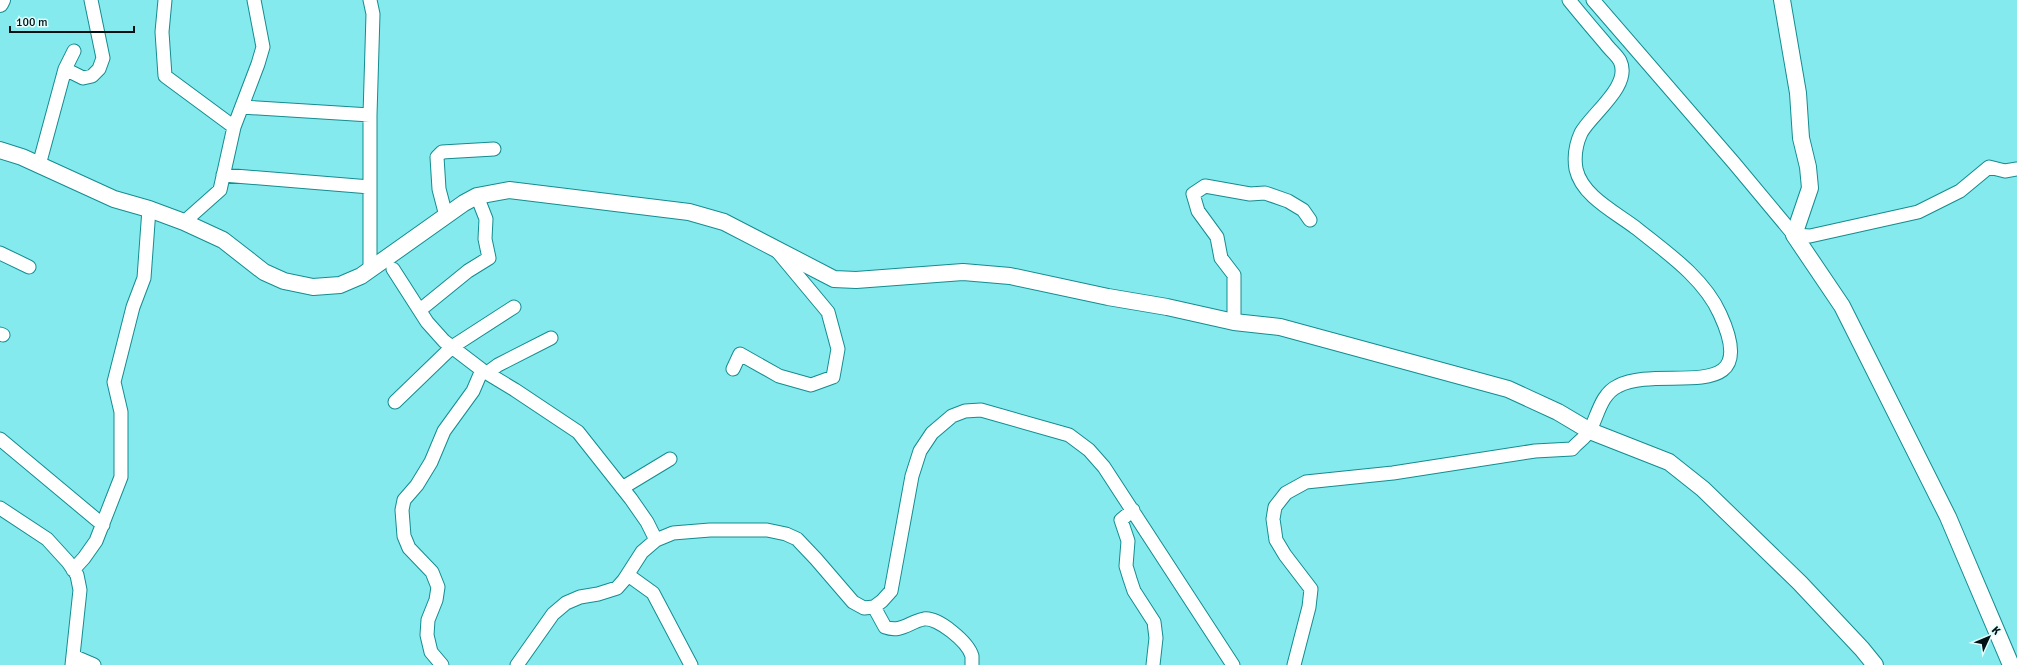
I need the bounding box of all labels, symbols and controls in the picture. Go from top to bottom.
scale bar [10,8,134,34]
text: 100 m [16,15,48,30]
north arrow [1969,617,2009,657]
text: K [1989,623,2003,637]

